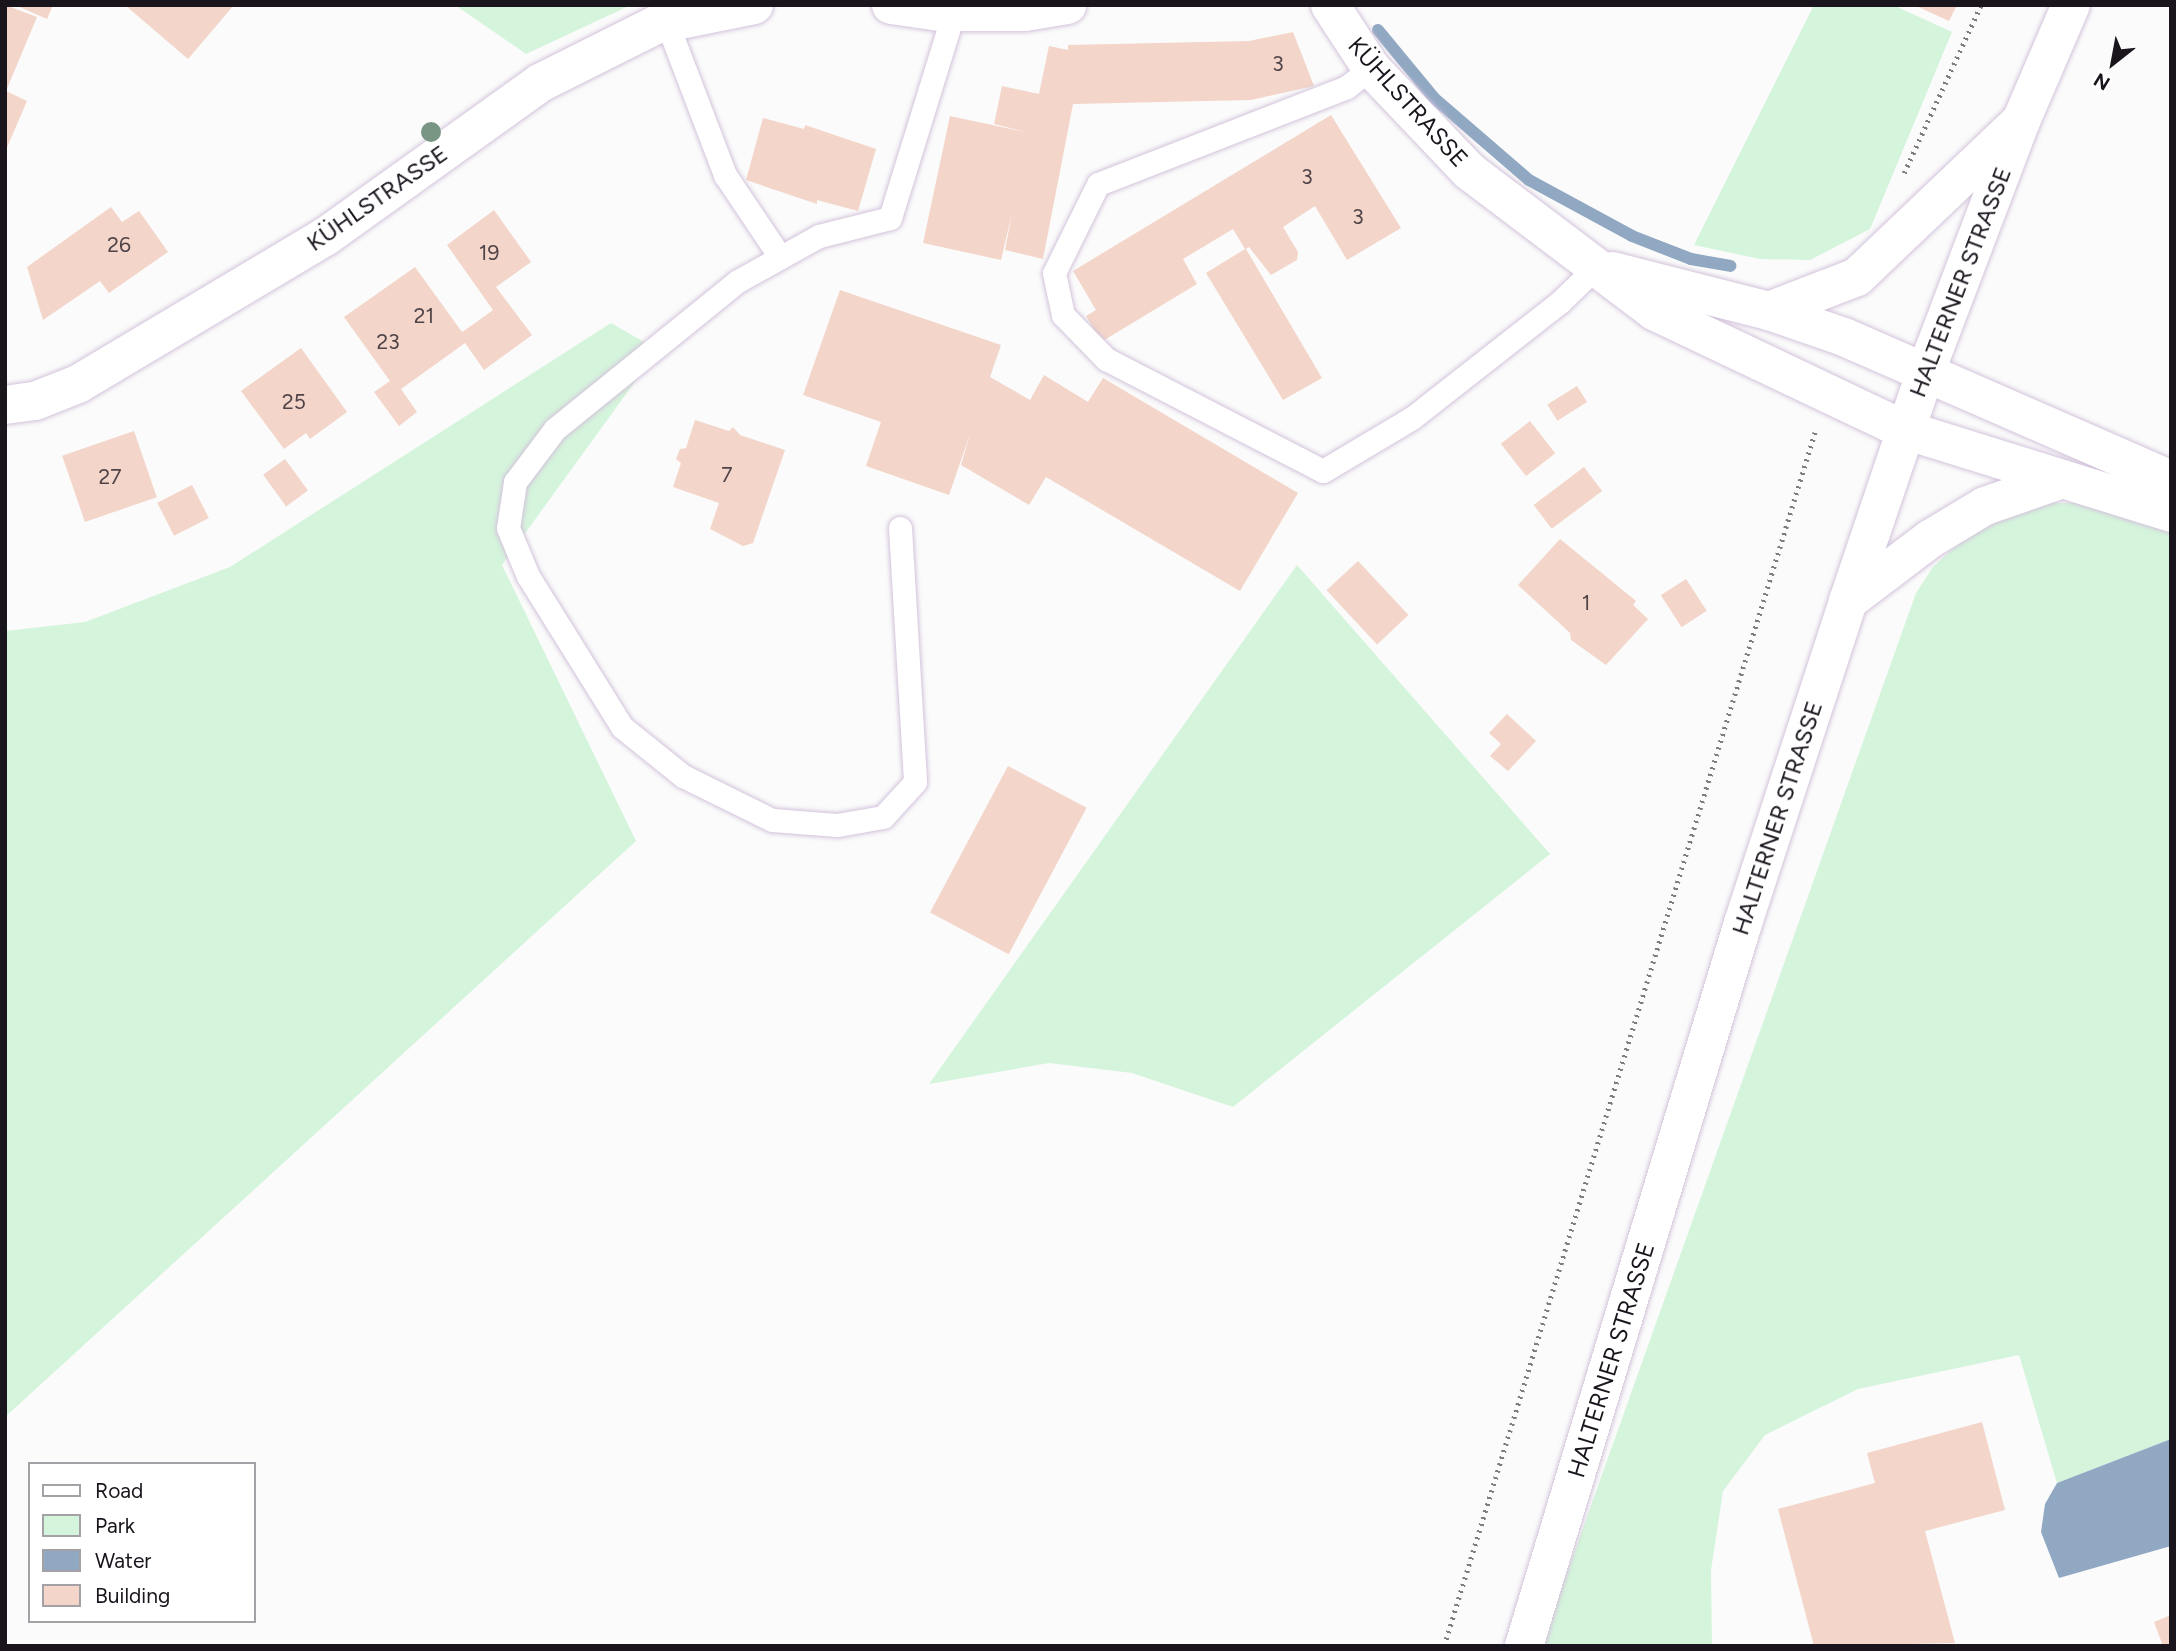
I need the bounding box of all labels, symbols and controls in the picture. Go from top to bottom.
north arrow [2078,28,2148,98]
street label: KÜHLSTRASSE [1342,31,1474,173]
house number: 3 [1272,51,1284,77]
text: N [2090,68,2114,95]
street label: KÜHLSTRASSE [301,139,453,257]
street label: HALTERNER STRASSE [1903,163,2017,401]
house number: 3 [1301,164,1313,190]
house number: 3 [1352,204,1364,230]
house number: 26 [107,232,131,258]
house number: 19 [479,240,499,266]
house number: 21 [414,303,434,329]
house number: 23 [376,329,400,355]
house number: 25 [282,389,306,415]
house number: 7 [721,462,733,488]
house number: 27 [98,464,122,490]
house number: 1 [1582,590,1590,616]
street label: HALTERNER STRASSE [1726,697,1828,939]
street label: HALTERNER STRASSE [1562,1239,1660,1481]
legend [28,1462,256,1623]
text: Road [95,1478,143,1503]
text: Park [95,1513,135,1538]
text: Water [95,1548,151,1573]
text: Building [95,1583,170,1608]

